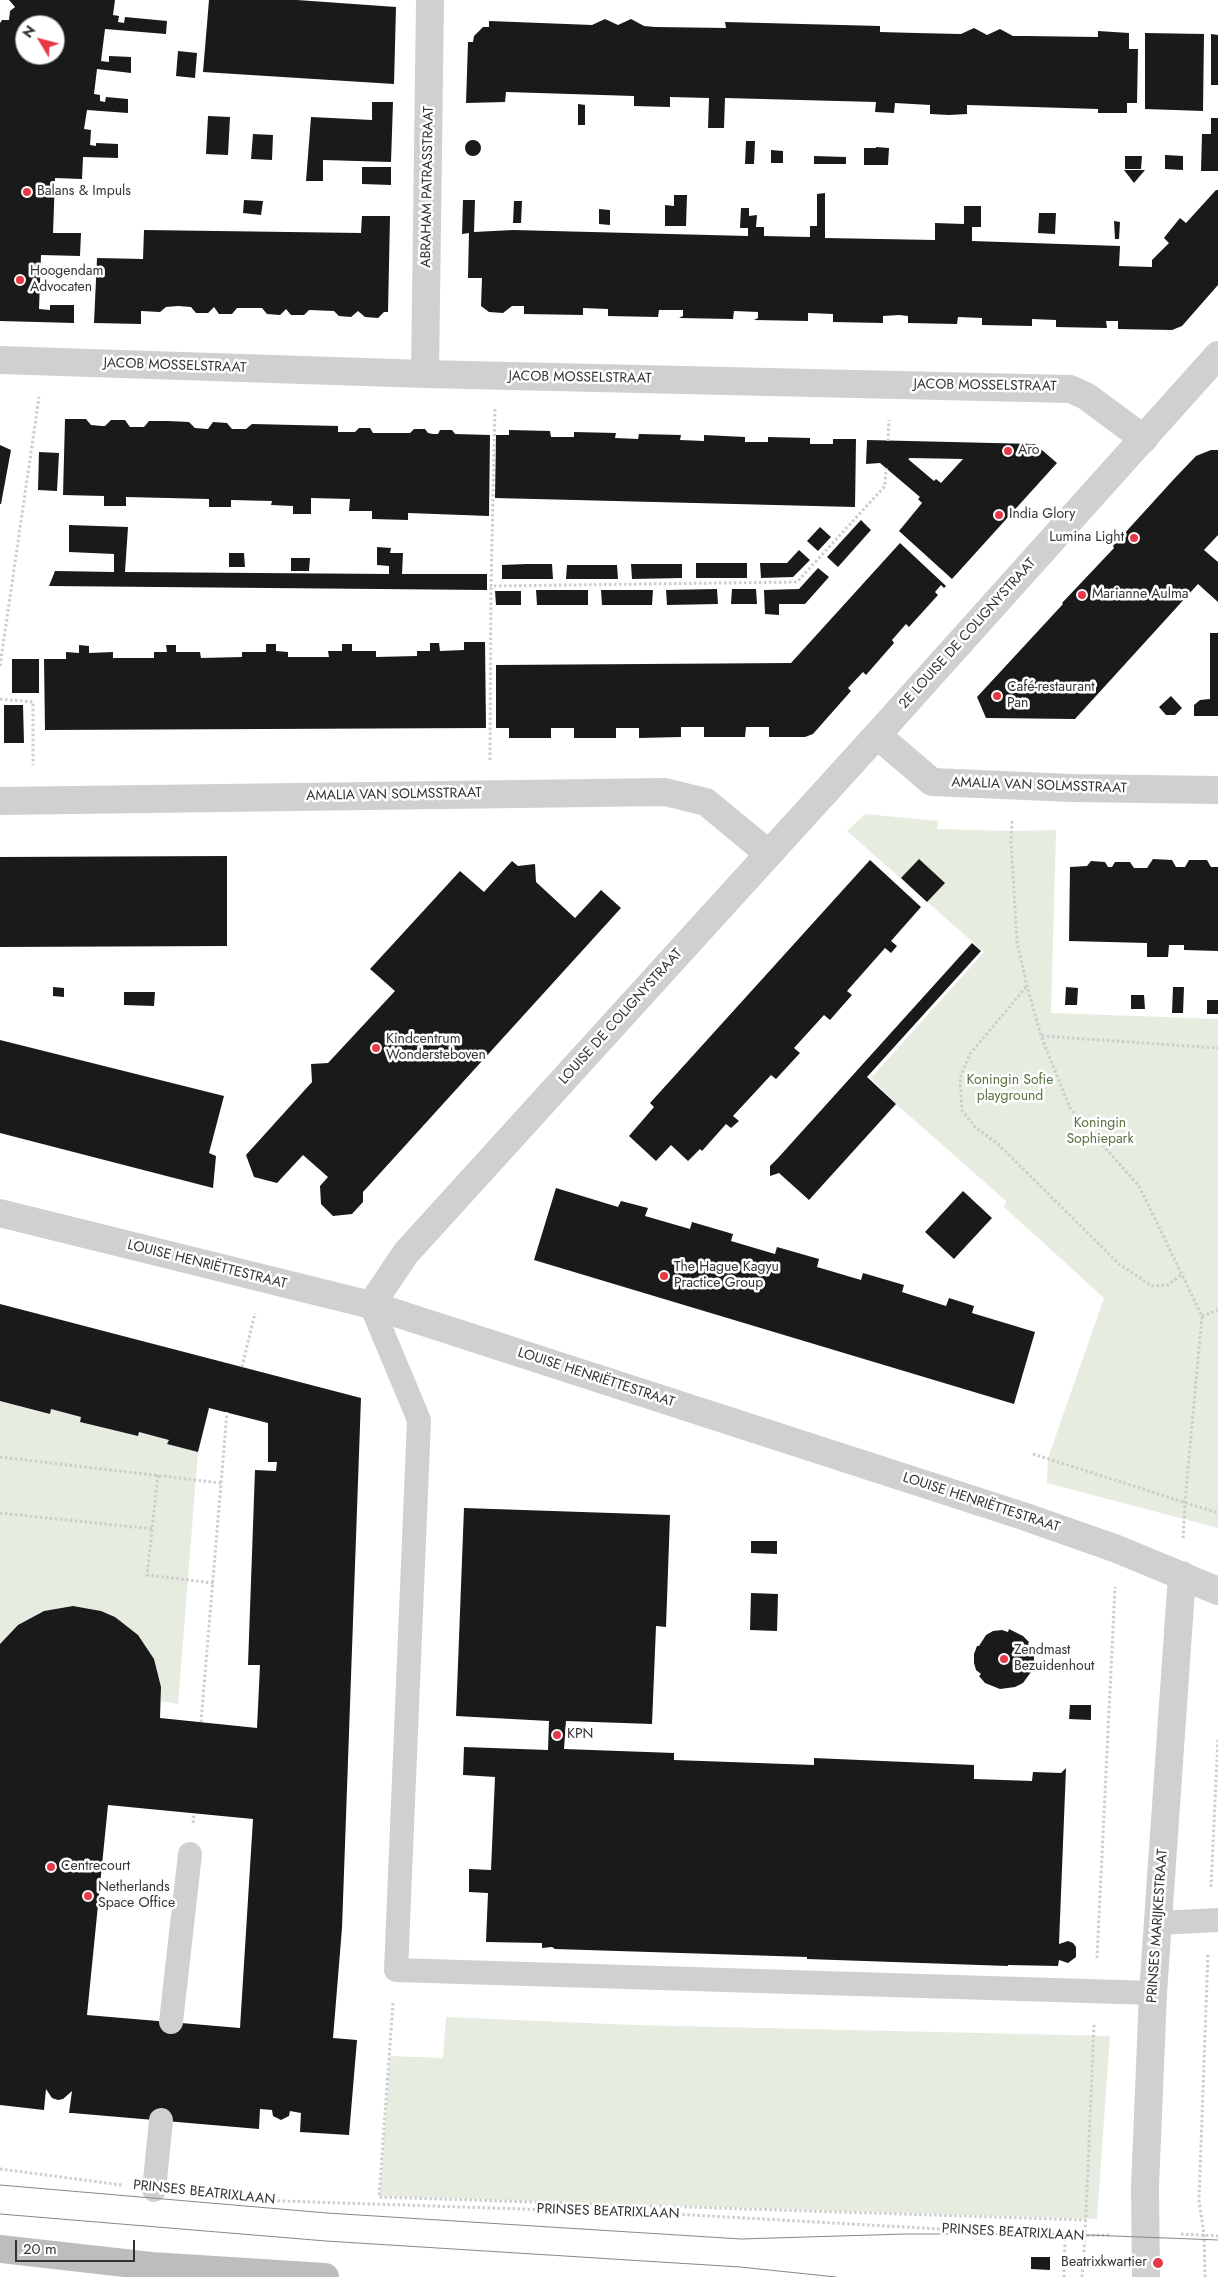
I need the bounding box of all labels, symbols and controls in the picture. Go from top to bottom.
north arrow [15,15,65,65]
text: N [17,21,40,42]
street label: ABRAHAM PATRASSTRAAT [418,106,438,268]
place label: Balans & Impuls [37,184,131,200]
marker: Balans & Impuls [21,186,33,198]
place label: Hoogendam Advocaten [30,264,103,296]
marker: Hoogendam Advocaten [14,274,26,286]
street label: JACOB MOSSELSTRAAT [103,355,247,377]
street label: JACOB MOSSELSTRAAT [508,368,652,388]
street label: JACOB MOSSELSTRAAT [913,376,1057,396]
place label: Aro [1018,443,1039,459]
marker: Aro [1002,445,1014,457]
place label: India Glory [1009,507,1075,523]
marker: India Glory [993,509,1005,521]
place label: Lumina Light [1049,530,1124,546]
marker: Lumina Light [1128,532,1140,544]
street label: 2E LOUISE DE COLIGNYSTRAAT [896,555,1040,713]
place label: Marianne Aulma [1092,587,1189,603]
marker: Marianne Aulma [1076,589,1088,601]
place label: Café-restaurant Pan [1007,680,1095,712]
marker: Café-restaurant Pan [991,690,1003,702]
street label: AMALIA VAN SOLMSSTRAAT [951,775,1127,797]
street label: AMALIA VAN SOLMSSTRAAT [306,785,482,805]
street label: LOUISE DE COLIGNYSTRAAT [556,946,686,1088]
place label: Kindcentrum Wondersteboven [386,1032,486,1064]
marker: Kindcentrum Wondersteboven [370,1042,382,1054]
park label: Koningin Sofie playground [967,1073,1053,1106]
park label: Koningin Sophiepark [1066,1116,1134,1148]
street label: LOUISE HENRIËTTESTRAAT [125,1237,289,1293]
place label: The Hague Kagyu Practice Group [674,1260,779,1292]
marker: The Hague Kagyu Practice Group [658,1270,670,1282]
street label: LOUISE HENRIËTTESTRAAT [515,1345,677,1411]
street label: LOUISE HENRIËTTESTRAAT [900,1470,1062,1536]
place label: Zendmast Bezuidenhout [1014,1643,1094,1675]
marker: Zendmast Bezuidenhout [998,1653,1010,1665]
place label: KPN [567,1727,593,1743]
marker: KPN [551,1729,563,1741]
street label: PRINSES MARIJKESTRAAT [1144,1848,1172,2004]
place label: Centrecourt [61,1859,130,1875]
marker: Centrecourt [45,1861,57,1873]
place label: Netherlands Space Office [98,1880,175,1912]
marker: Netherlands Space Office [82,1890,94,1902]
street label: PRINSES BEATRIXLAAN [132,2177,276,2209]
street label: PRINSES BEATRIXLAAN [536,2201,680,2223]
street label: PRINSES BEATRIXLAAN [941,2221,1085,2245]
scale bar [18,2230,138,2262]
text: 20 m [23,2238,57,2260]
place label: Beatrixkwartier [1061,2255,1147,2271]
marker: Beatrixkwartier [1151,2256,1165,2270]

